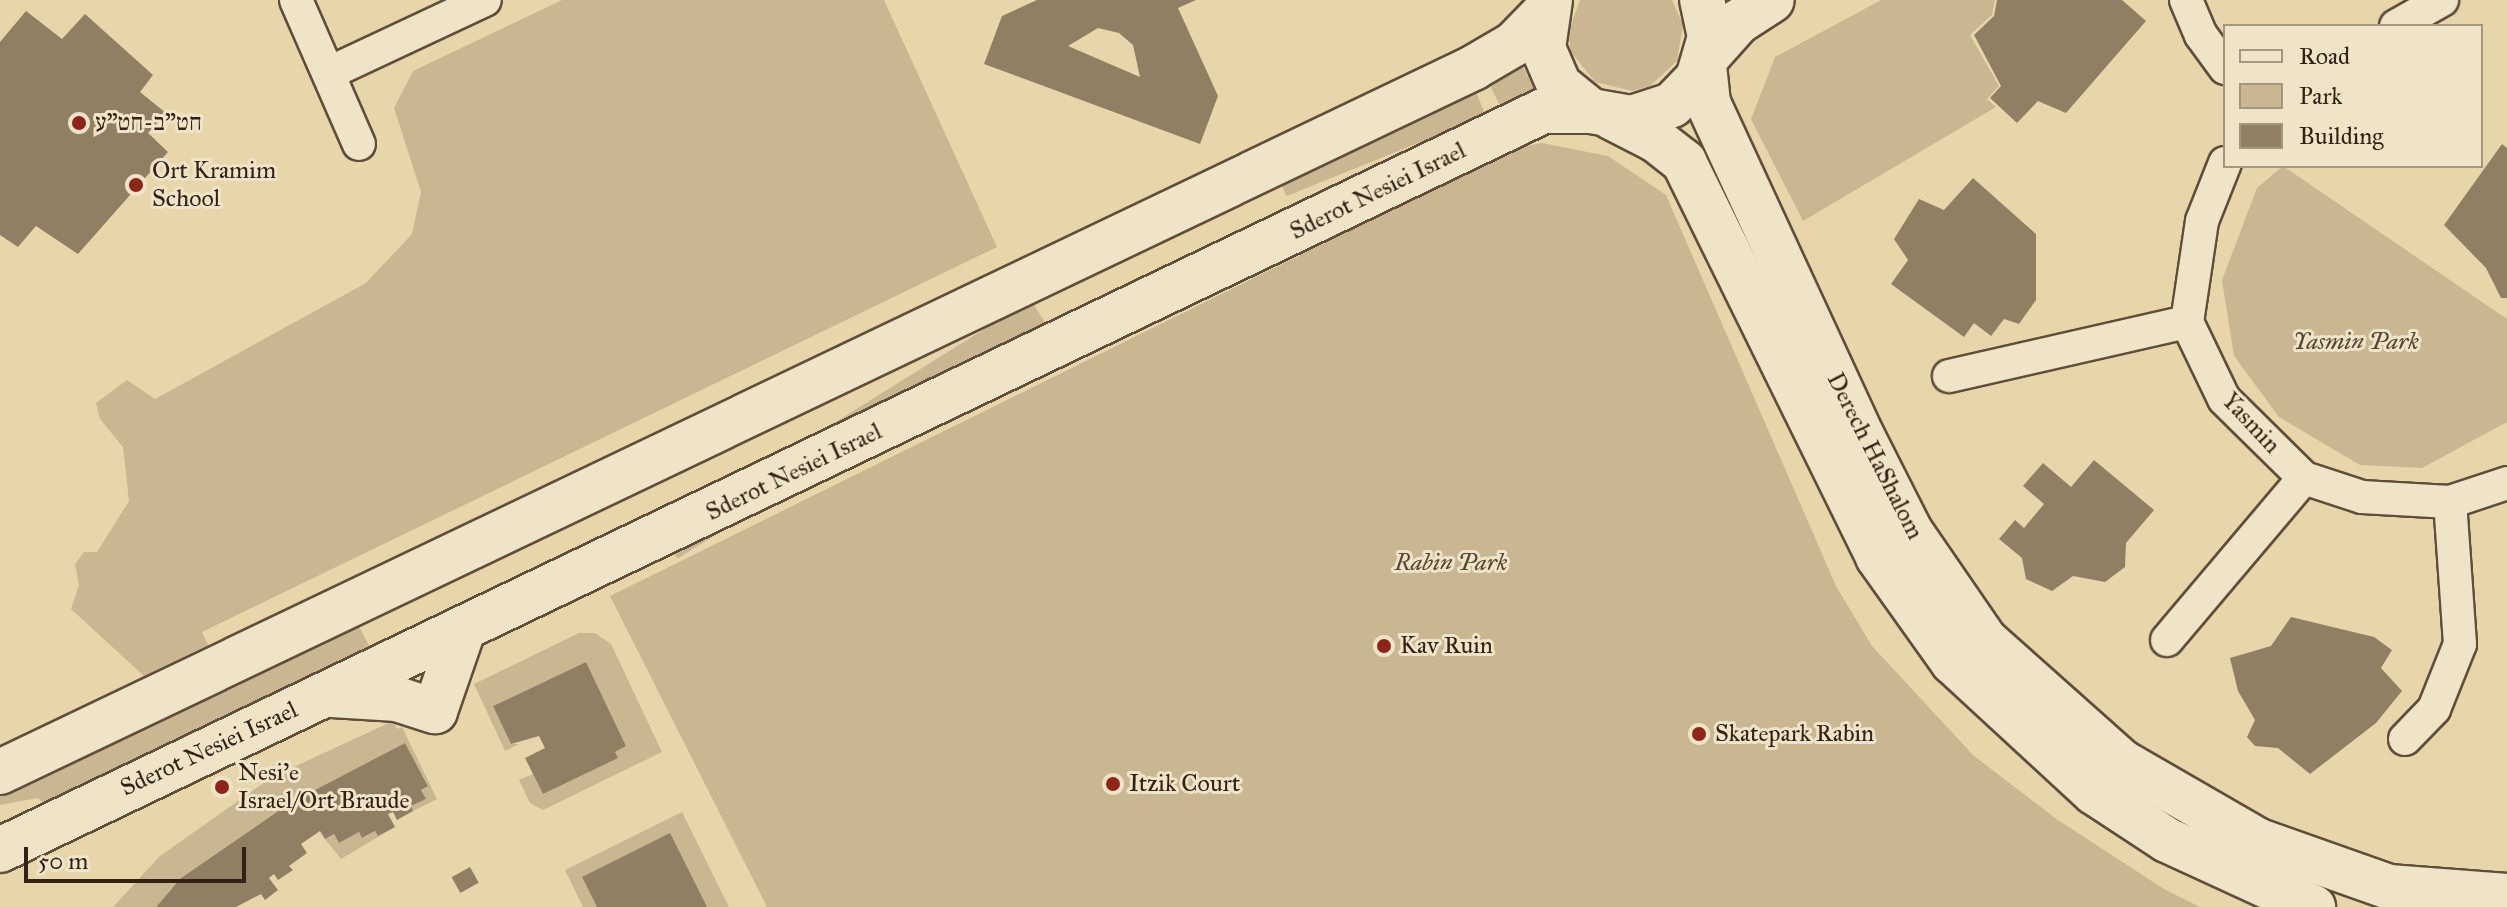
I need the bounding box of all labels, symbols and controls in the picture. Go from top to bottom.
legend [2223,24,2483,168]
text: Road [2299,41,2350,71]
text: Park [2299,81,2342,111]
place label: חט"ב-חט"ע [95,109,202,137]
marker: חט"ב-חט"ע [70,114,88,132]
text: Building [2299,121,2384,151]
street label: Sderot Nesiei Israel [1285,136,1471,246]
place label: Ort Kramim School [152,157,276,213]
marker: Ort Kramim School [127,176,145,194]
park label: Yasmin Park [2293,328,2419,356]
street label: Derech HaShalom [1821,368,1929,544]
street label: Yasmin [2216,387,2286,459]
street label: Sderot Nesiei Israel [701,417,887,527]
park label: Rabin Park [1395,549,1507,577]
place label: Kav Ruin [1400,632,1493,660]
marker: Kav Ruin [1375,637,1393,655]
street label: Sderot Nesiei Israel [116,695,302,803]
place label: Skatepark Rabin [1715,720,1874,748]
marker: Skatepark Rabin [1690,725,1708,743]
place label: Nesi'e Israel/Ort Braude [238,759,410,815]
place label: Itzik Court [1129,770,1240,798]
marker: Itzik Court [1104,775,1122,793]
marker: Nesi'e Israel/Ort Braude [213,778,231,796]
scale bar [28,831,250,881]
text: 50 m [38,846,88,876]

